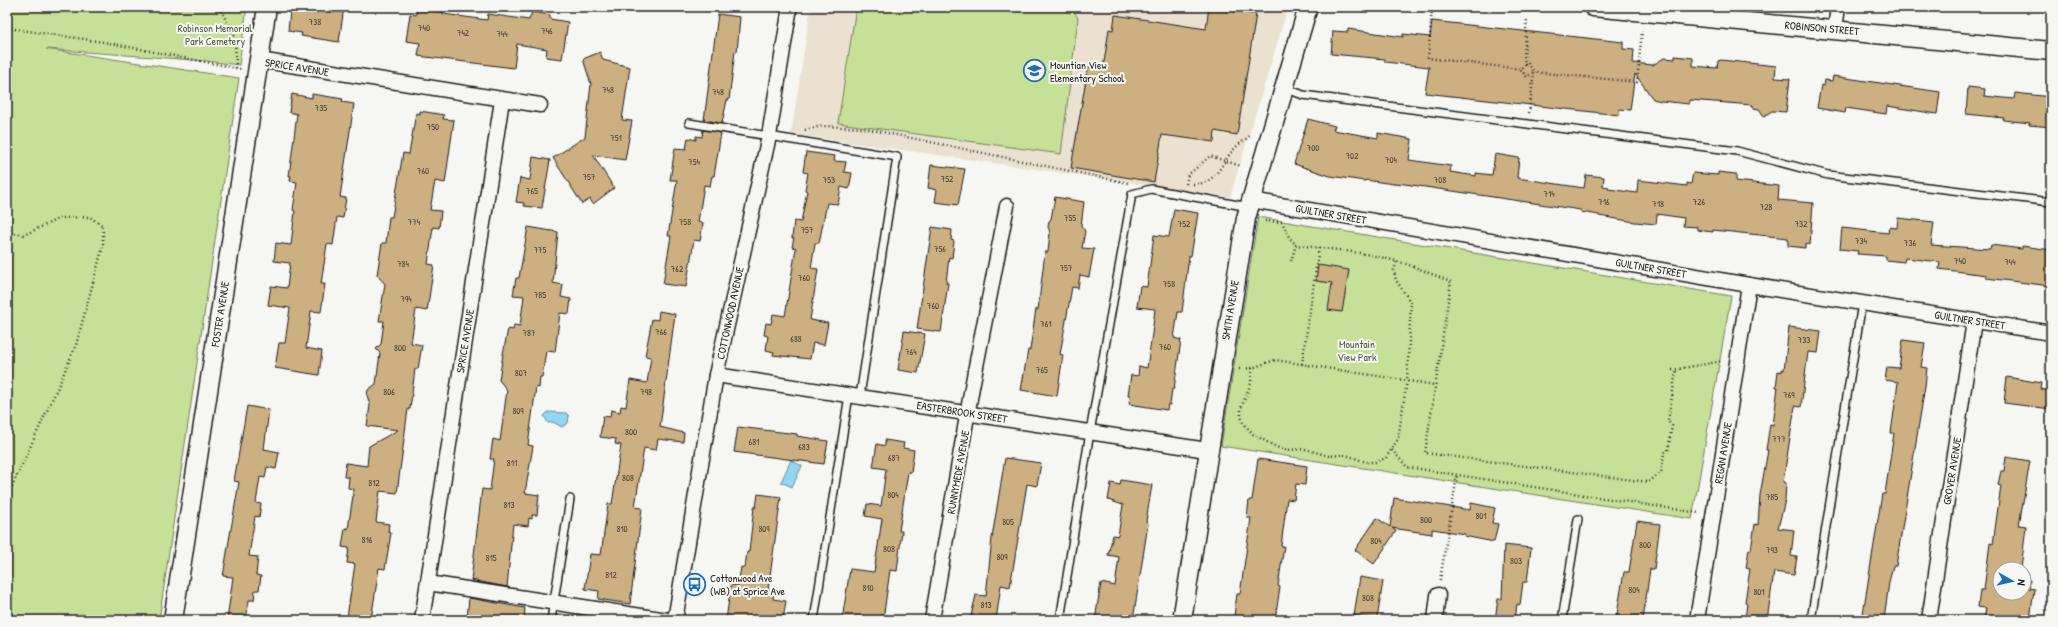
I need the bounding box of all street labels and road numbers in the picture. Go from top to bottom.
street label: ROBINSON STREET [1784,18,1861,38]
street label: SPRICE AVENUE [264,55,330,79]
street label: GUILTNER STREET [1295,201,1368,227]
street label: GUILTNER STREET [1615,255,1688,281]
street label: COTTONWOOD AVENUE [713,265,747,361]
street label: SMITH AVENUE [1218,279,1242,341]
street label: FOSTER AVENUE [208,280,232,349]
street label: GUILTNER STREET [1934,307,2007,333]
street label: SPRICE AVENUE [453,308,477,374]
street label: EASTERBROOK STREET [916,398,1009,426]
street label: REGAN AVENUE [1711,421,1735,485]
street label: RUNNYMEDE AVENUE [944,429,972,515]
street label: GROVER AVENUE [1940,436,1964,506]

